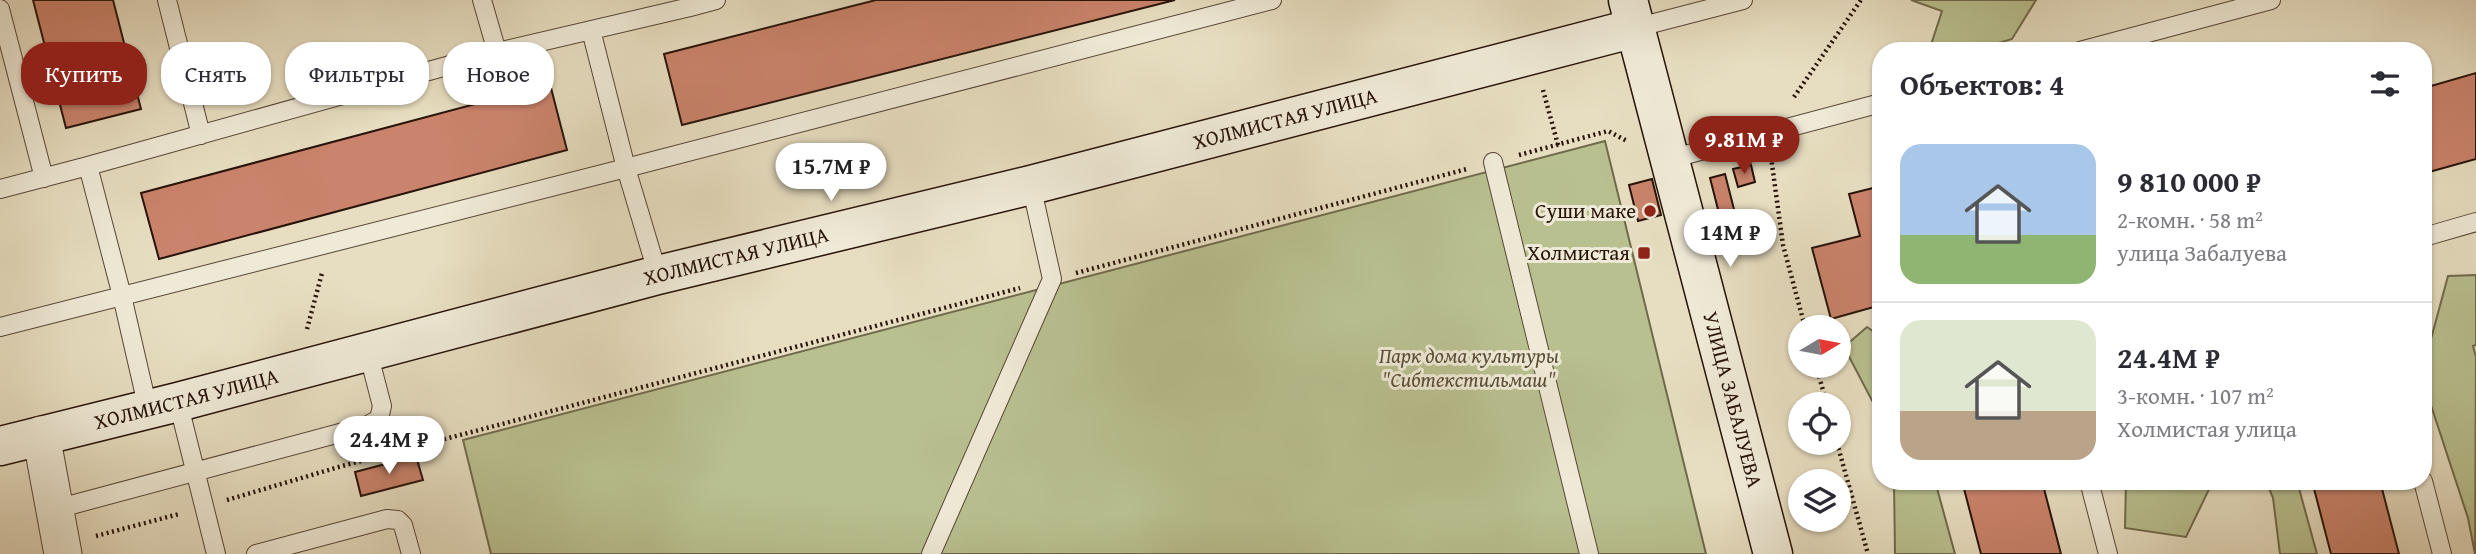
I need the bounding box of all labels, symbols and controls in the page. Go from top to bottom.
chip: Купить [21,42,147,105]
chip: Снять [161,42,271,105]
chip: Фильтры [285,42,429,105]
chip: Новое [443,42,554,105]
text: Объектов: 4 [1900,62,2064,106]
icon: filters [2366,65,2404,103]
street label: ХОЛМИСТАЯ УЛИЦА [1189,80,1381,157]
pin: 9.81M ₽ [1679,116,1809,176]
text: 9.81M ₽ [1704,122,1784,155]
pin: 15.7M ₽ [766,144,896,203]
text: 15.7M ₽ [791,149,871,182]
text: 9 810 000 ₽ [2117,159,2261,203]
icon: home [1956,172,2040,256]
place label: Суши маке [1535,195,1636,226]
marker: Суши маке [1642,203,1658,219]
text: 2-комн. · 58 m² [2117,203,2263,236]
pin: 14M ₽ [1681,210,1779,269]
text: 14M ₽ [1700,215,1760,248]
street label: ХОЛМИСТАЯ УЛИЦА [640,218,832,293]
text: улица Забалуева [2117,236,2287,269]
place label: Холмистая [1527,237,1630,268]
marker: Холмистая [1636,245,1652,261]
street label: УЛИЦА ЗАБАЛУЕВА [1695,308,1771,491]
north arrow [1788,315,1852,378]
map controls [1788,315,1851,532]
text: 24.4M ₽ [2117,335,2220,379]
park label: Парк дома культуры "Сибтекстильмаш" [1379,340,1559,395]
icon: home [1956,348,2040,432]
street label: ХОЛМИСТАЯ УЛИЦА [91,360,282,437]
text: 3-комн. · 107 m² [2117,379,2274,412]
button: locate [1788,392,1851,455]
text: Холмистая улица [2117,412,2297,445]
pin: 24.4M ₽ [324,416,454,476]
text: 24.4M ₽ [349,422,429,455]
button: layers [1788,469,1851,532]

